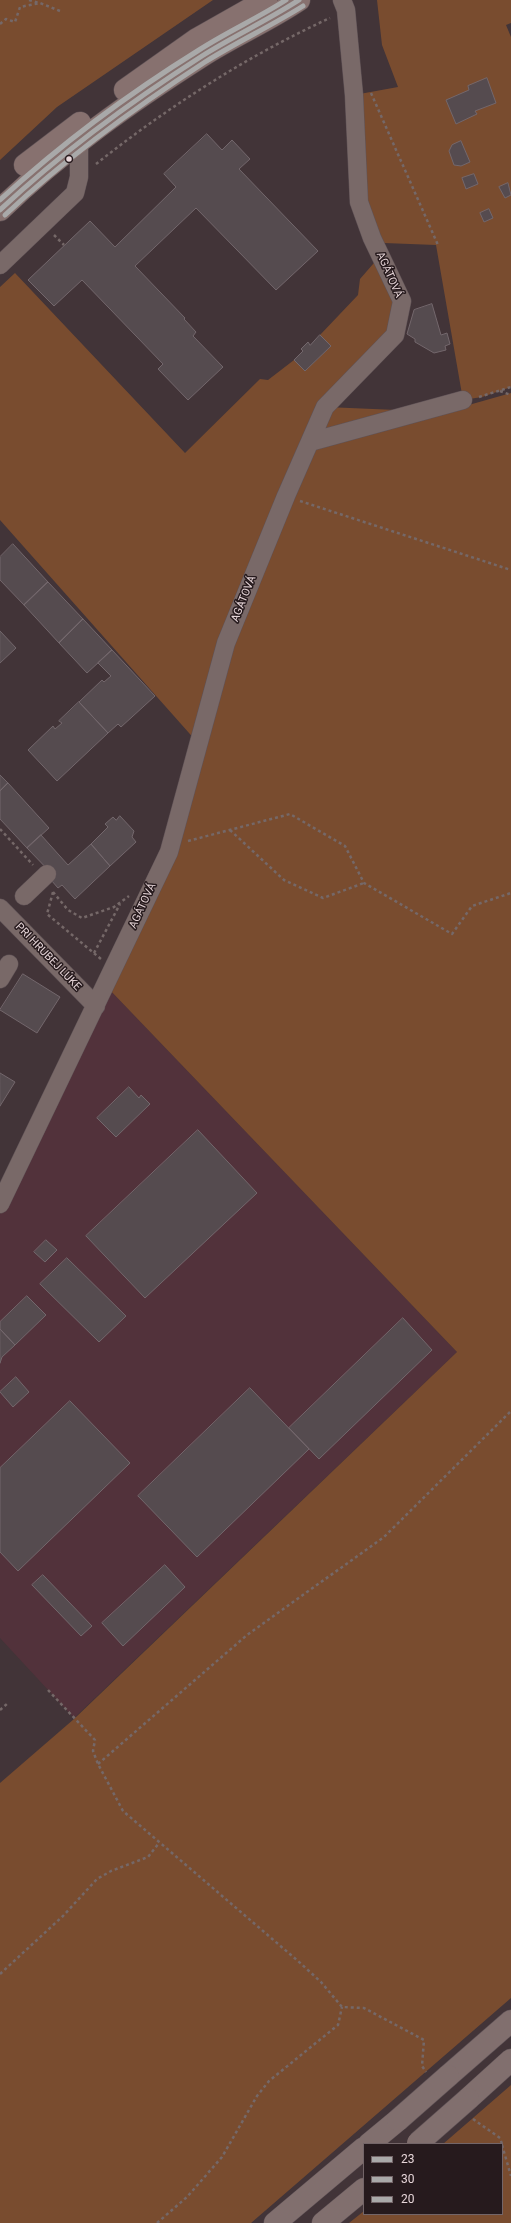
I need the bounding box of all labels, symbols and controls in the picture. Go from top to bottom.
unlabelled marker [64,154,74,164]
street label: AGÁTOVÁ [373,250,405,300]
street label: AGÁTOVÁ [229,574,259,624]
street label: AGÁTOVÁ [127,881,159,931]
street label: PRI HRUBEJ LÚKE [12,920,84,994]
legend [363,2143,503,2215]
text: 23 [401,2152,415,2166]
text: 30 [401,2172,415,2186]
text: 20 [401,2192,415,2206]

